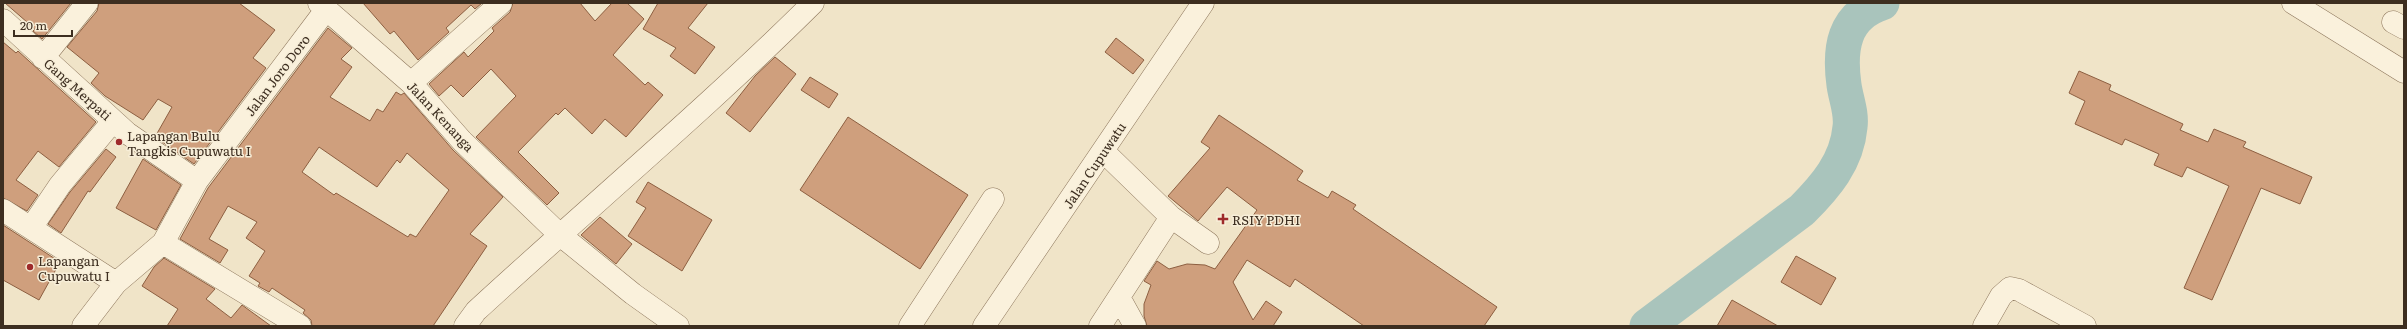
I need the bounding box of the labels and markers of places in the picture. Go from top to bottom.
place label: Lapangan Bulu Tangkis Cupuwatu I [127,126,251,160]
marker: Lapangan Bulu Tangkis Cupuwatu I [114,137,124,147]
place label: RSIY PDHI [1232,210,1300,229]
marker: RSIY PDHI [1217,213,1229,225]
place label: Lapangan Cupuwatu I [38,251,110,285]
marker: Lapangan Cupuwatu I [25,262,35,272]

